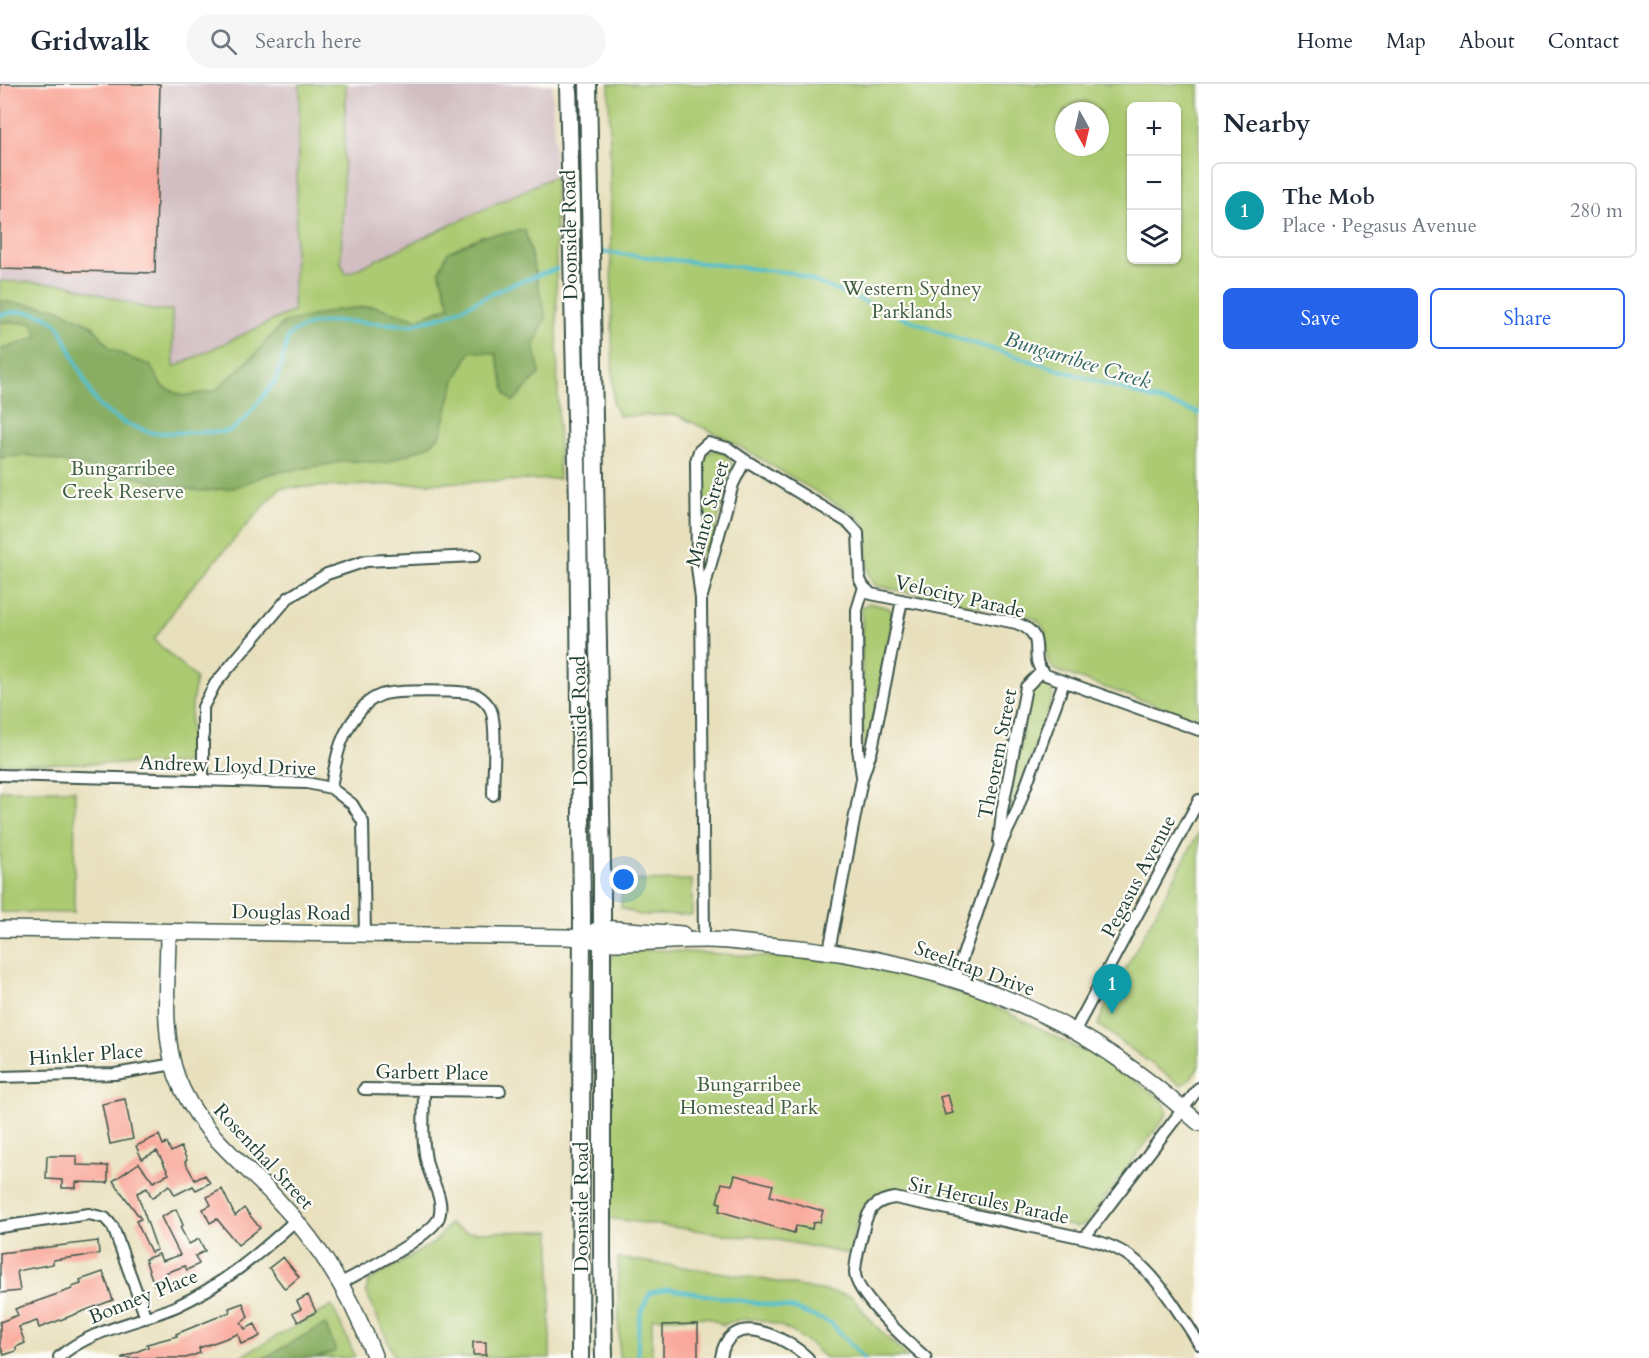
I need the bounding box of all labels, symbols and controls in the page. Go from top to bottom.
search box [186,14,606,68]
text: Gridwalk [30,22,150,60]
icon: search [207,25,240,58]
text: Search here [255,26,362,56]
text: Home [1297,27,1353,56]
text: Map [1386,27,1426,56]
text: About [1459,27,1515,56]
text: Contact [1548,27,1619,56]
north arrow [1055,102,1109,156]
map controls [1127,102,1181,264]
button: + [1127,102,1181,156]
text: Nearby [1223,106,1311,141]
button: − [1127,156,1181,210]
street label: Doonside Road [555,169,584,301]
text: The Mob [1282,182,1375,212]
text: 1 [1239,197,1250,224]
text: 280 m [1570,197,1623,224]
button: layers [1127,210,1181,264]
text: Place · Pegasus Avenue [1282,212,1477,239]
park label: Western Sydney Parklands [841,275,982,325]
button: Save [1223,288,1418,349]
button: Share [1430,288,1625,349]
water label: Bungarribee Creek [1001,324,1155,397]
park label: Bungarribee Creek Reserve [62,455,184,505]
street label: Manto Street [679,457,736,570]
street label: Velocity Parade [892,568,1028,625]
street label: Doonside Road [565,655,594,787]
street label: Theorem Street [972,686,1023,822]
street label: Andrew Lloyd Drive [139,749,317,782]
street label: Pegasus Avenue [1095,810,1182,942]
your location [609,865,638,894]
street label: Douglas Road [231,898,351,927]
street label: Steeltrap Drive [911,934,1039,1003]
pin: 1 [1092,964,1132,1014]
street label: Hinkler Place [28,1037,144,1072]
street label: Garbett Place [375,1058,489,1087]
park label: Bungarribee Homestead Park [680,1071,819,1121]
street label: Rosenthal Street [207,1097,320,1216]
street label: Doonside Road [568,1141,595,1272]
street label: Sir Hercules Parade [906,1170,1072,1231]
street label: Bonney Place [84,1262,202,1331]

